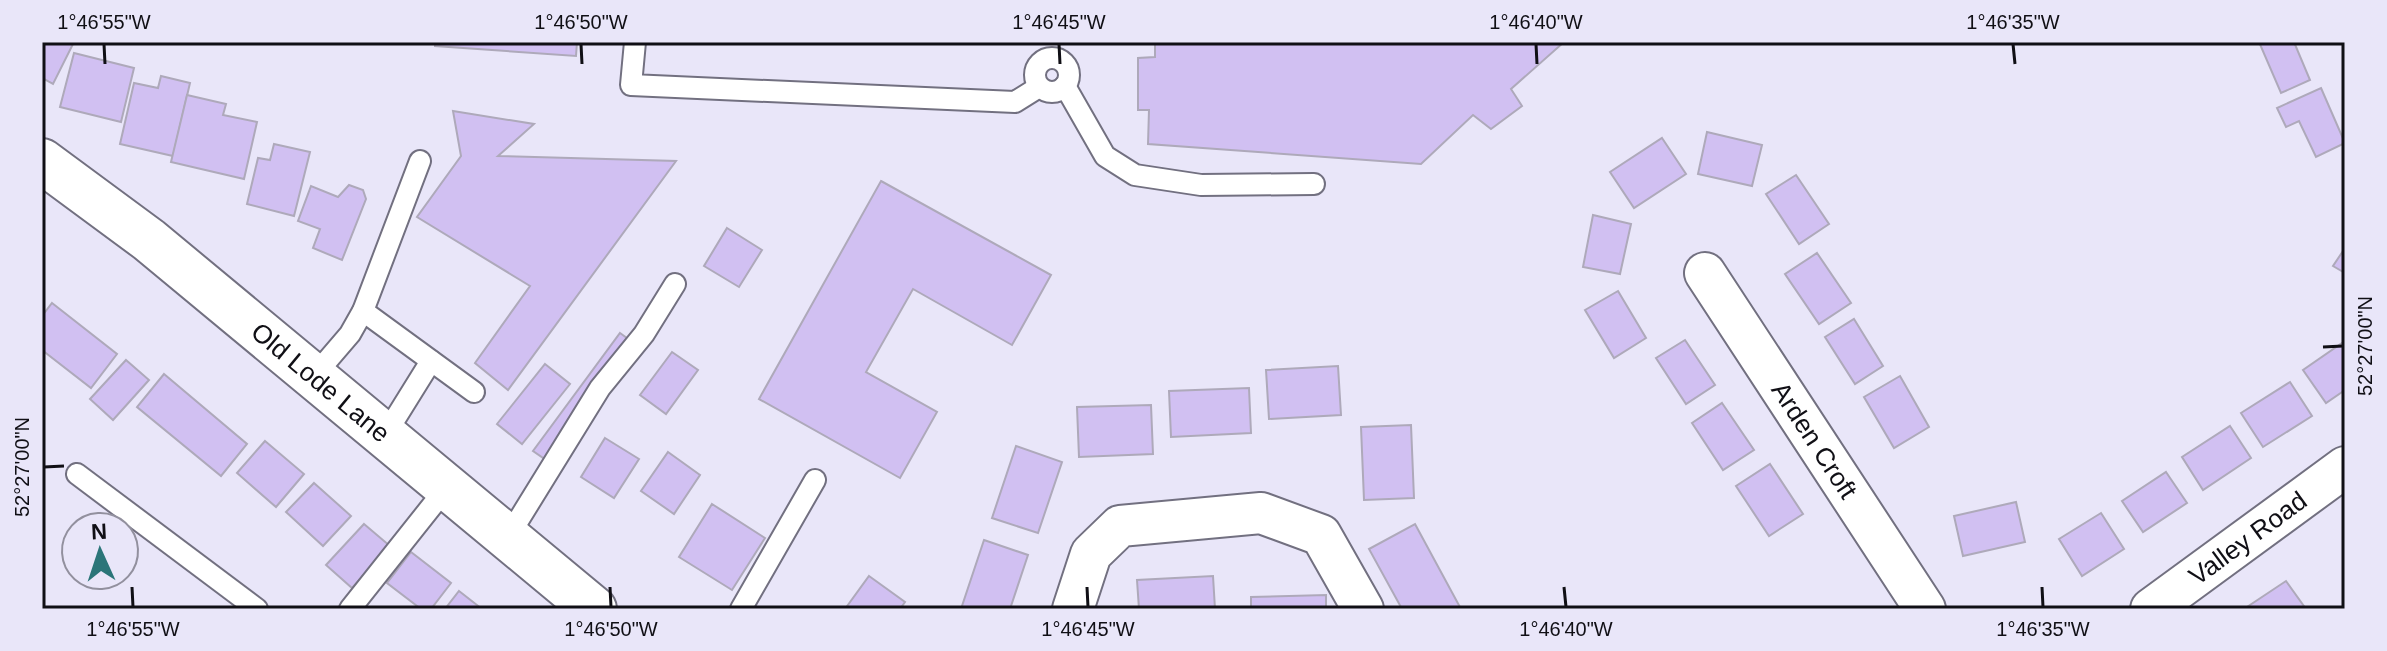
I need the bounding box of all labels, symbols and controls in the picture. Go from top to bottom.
text: 1°46'55"W [57,11,151,33]
text: 1°46'50"W [534,11,628,33]
text: 1°46'45"W [1012,11,1106,33]
text: 1°46'40"W [1489,11,1583,33]
text: 1°46'35"W [1966,11,2060,33]
text: 52°27'00"N [2354,296,2376,396]
street label: Old Lode Lane [245,316,396,448]
street label: Arden Croft [1766,376,1864,505]
text: 52°27'00"N [11,417,33,517]
street label: Valley Road [2183,485,2313,591]
north arrow [60,511,140,591]
text: N [90,519,108,544]
text: 1°46'55"W [86,618,180,640]
text: 1°46'50"W [564,618,658,640]
text: 1°46'45"W [1041,618,1135,640]
text: 1°46'40"W [1519,618,1613,640]
text: 1°46'35"W [1996,618,2090,640]

